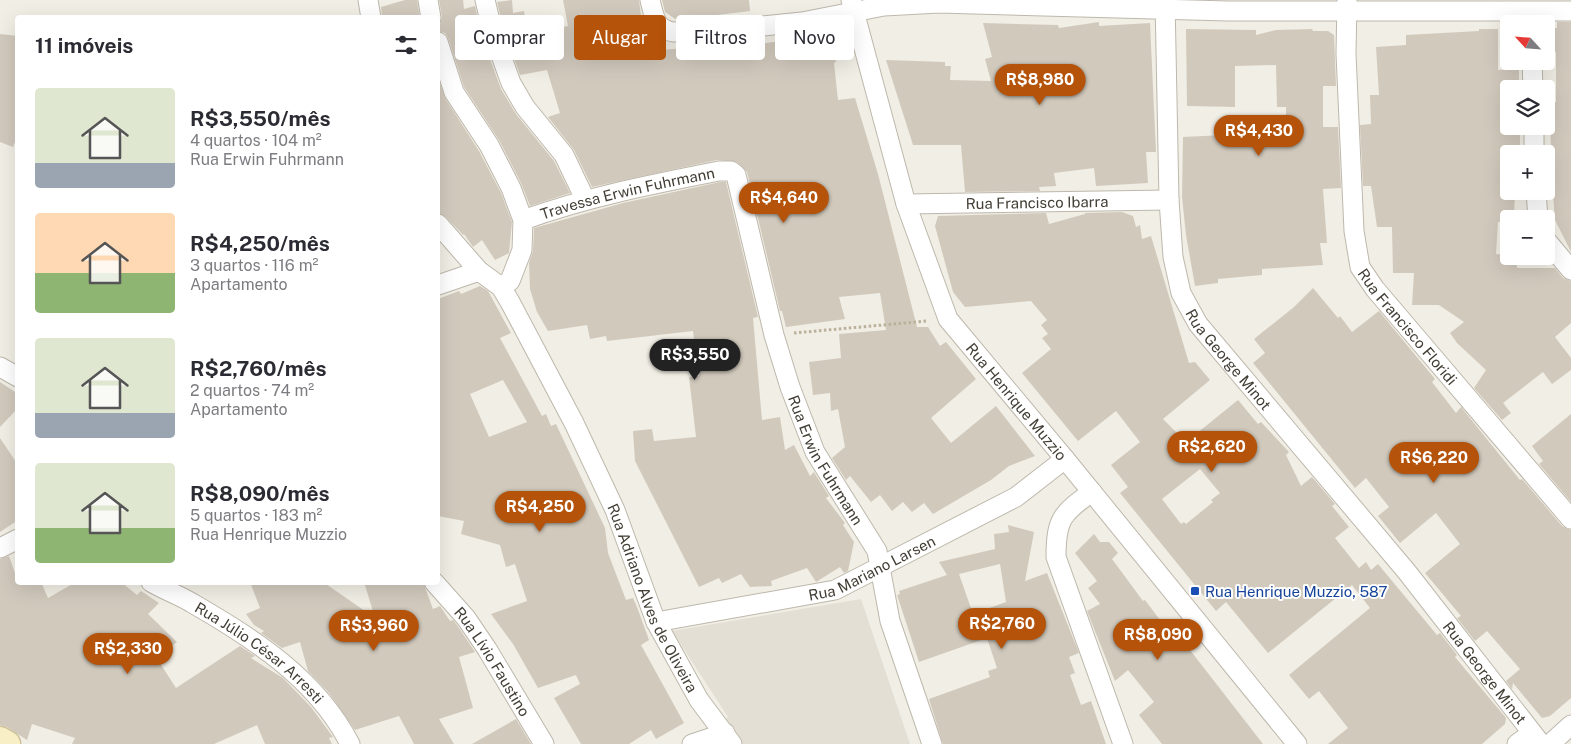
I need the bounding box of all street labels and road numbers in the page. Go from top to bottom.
street label: Travessa Erwin Fuhrmann [538,164,716,222]
street label: Rua Francisco Ibarra [965,192,1109,212]
street label: Rua Francisco Floridi [1355,265,1461,388]
street label: Rua George Minot [1183,306,1275,413]
street label: Rua Henrique Muzzio [963,339,1071,463]
street label: Rua Erwin Fuhrmann [785,393,867,528]
street label: Rua Adriano Alves de Oliveira [605,501,701,695]
street label: Rua Mariano Larsen [807,532,938,603]
street label: Rua Júlio César Arresti [192,598,328,706]
street label: Rua Lívio Faustino [451,603,534,719]
street label: Rua George Minot [1440,618,1530,727]

